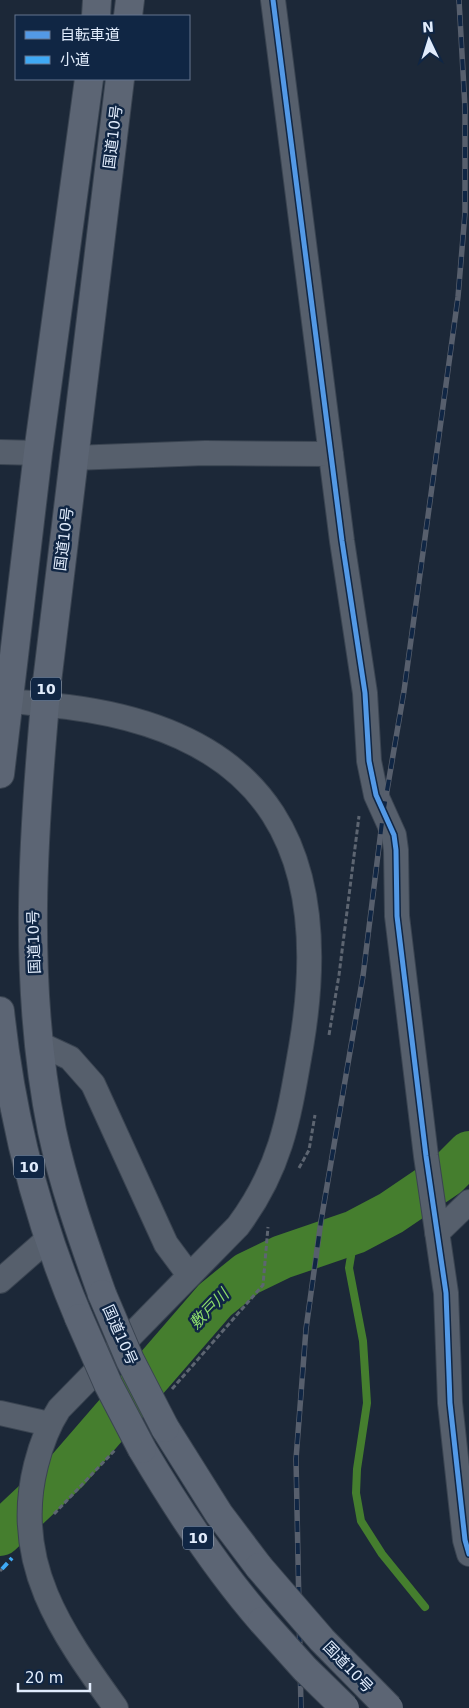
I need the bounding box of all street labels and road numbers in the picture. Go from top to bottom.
street label: 国道10号 [100,104,126,170]
street label: 国道10号 [51,506,77,572]
road number: 10 [31,678,61,701]
street label: 国道10号 [24,910,44,974]
road number: 10 [14,1156,44,1178]
street label: 国道10号 [99,1302,141,1368]
road number: 10 [183,1526,213,1550]
street label: 国道10号 [319,1638,377,1696]

